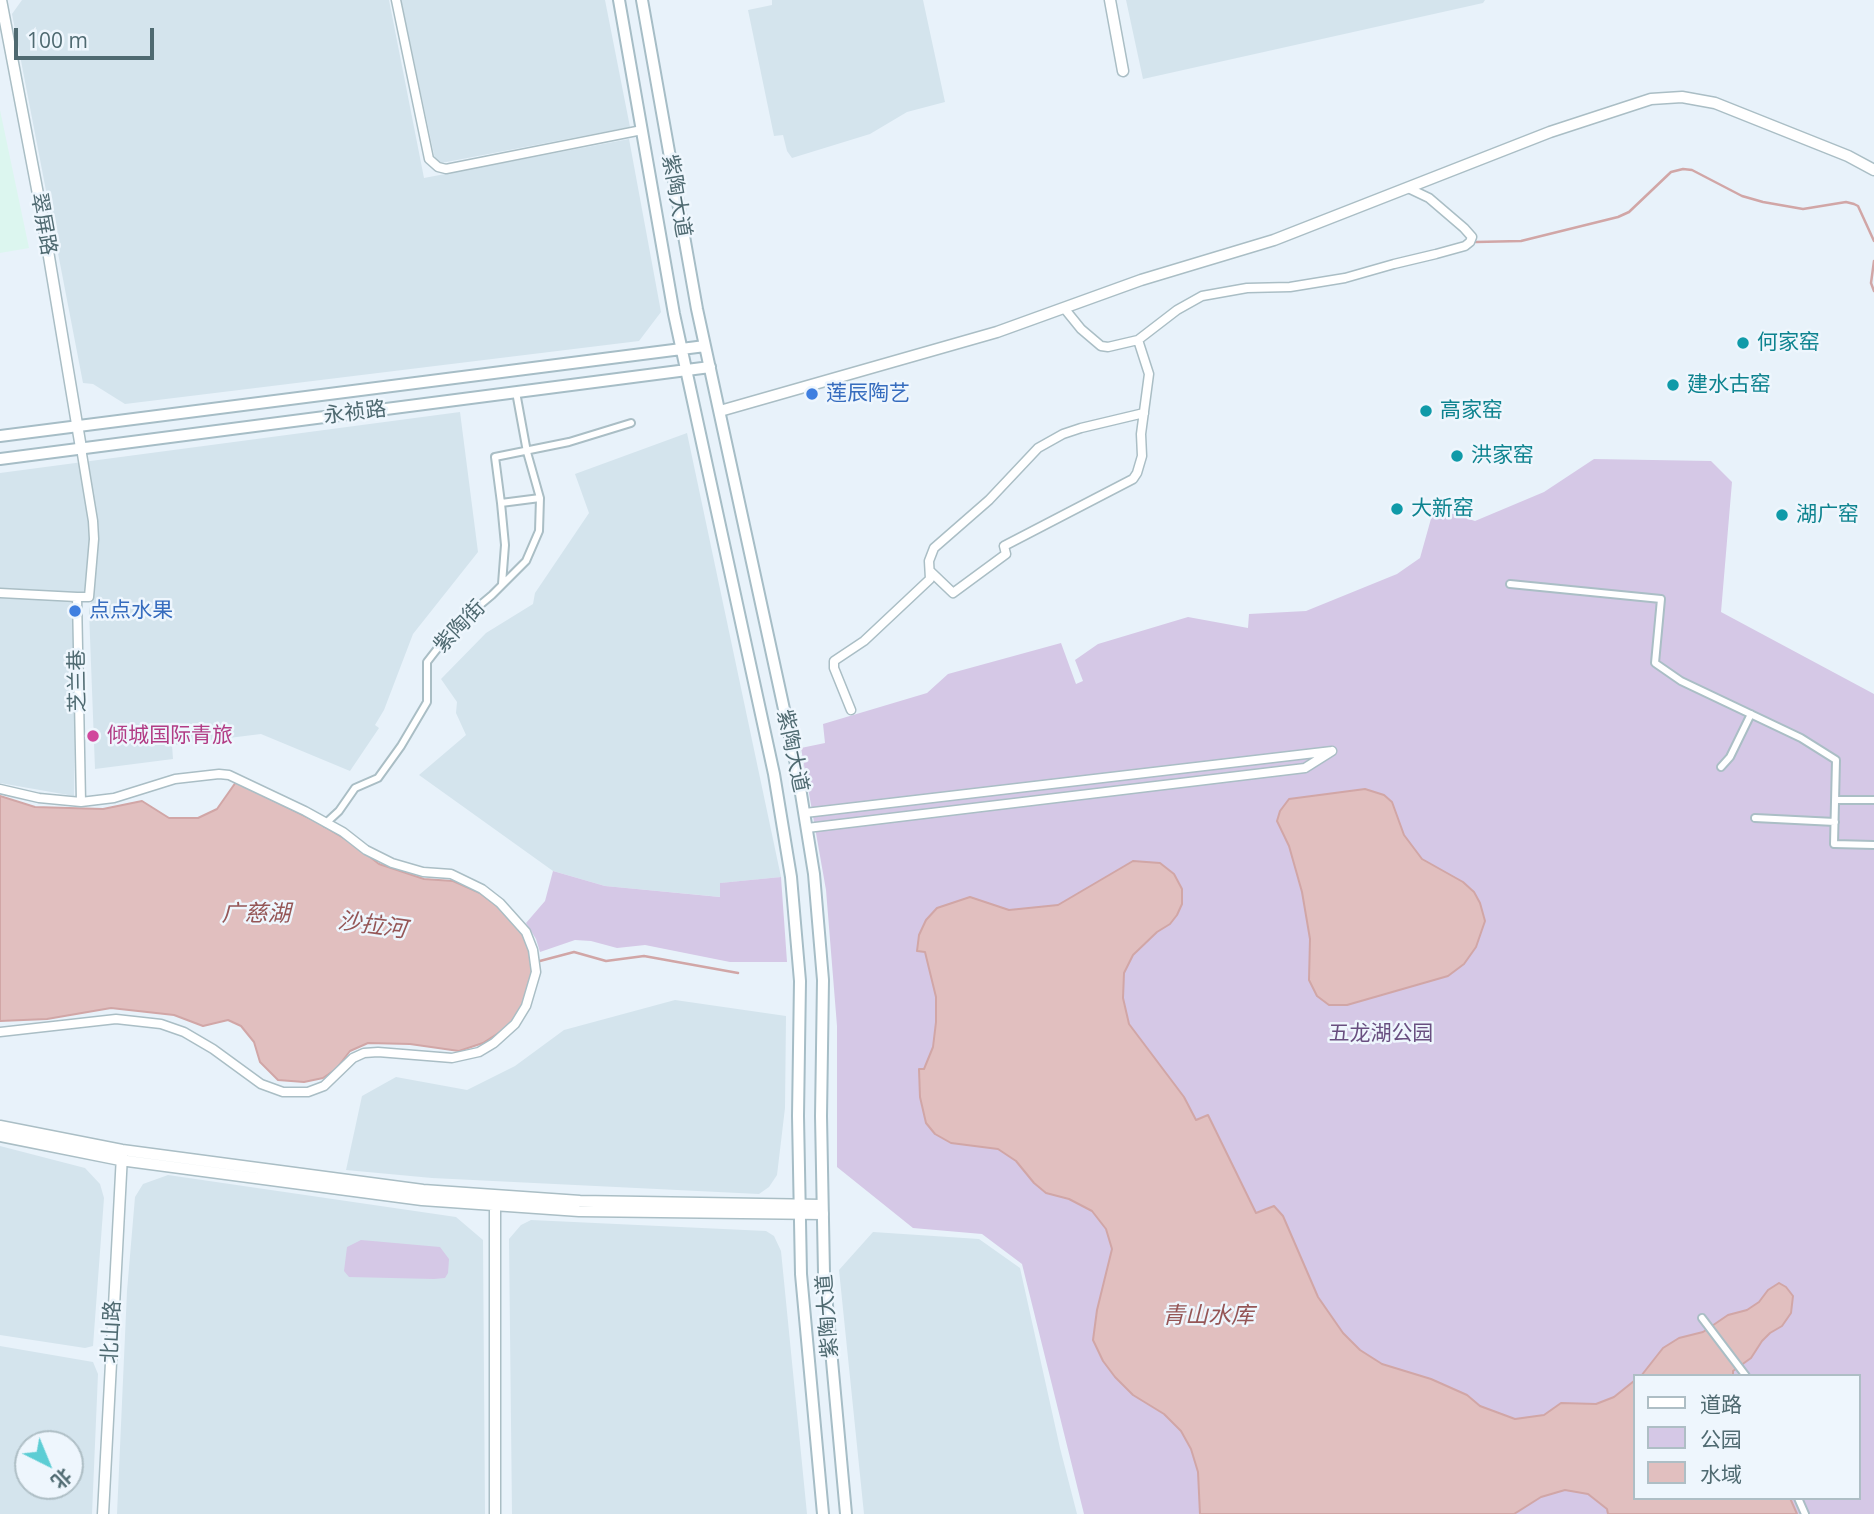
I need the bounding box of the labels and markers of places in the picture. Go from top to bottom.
place label: 何家窑 [1757,330,1820,356]
marker: 何家窑 [1735,335,1751,351]
place label: 建水古窑 [1687,372,1771,398]
marker: 建水古窑 [1665,377,1681,393]
place label: 莲辰陶艺 [826,381,910,407]
marker: 莲辰陶艺 [804,386,820,402]
place label: 高家窑 [1440,398,1503,424]
marker: 高家窑 [1418,403,1434,419]
place label: 洪家窑 [1471,443,1534,469]
marker: 洪家窑 [1449,448,1465,464]
place label: 大新窑 [1411,496,1474,522]
marker: 大新窑 [1389,501,1405,517]
place label: 湖广窑 [1796,502,1859,528]
marker: 湖广窑 [1774,507,1790,523]
place label: 点点水果 [89,598,173,624]
marker: 点点水果 [67,603,83,619]
place label: 倾城国际青旅 [107,723,233,749]
marker: 倾城国际青旅 [85,728,101,744]

